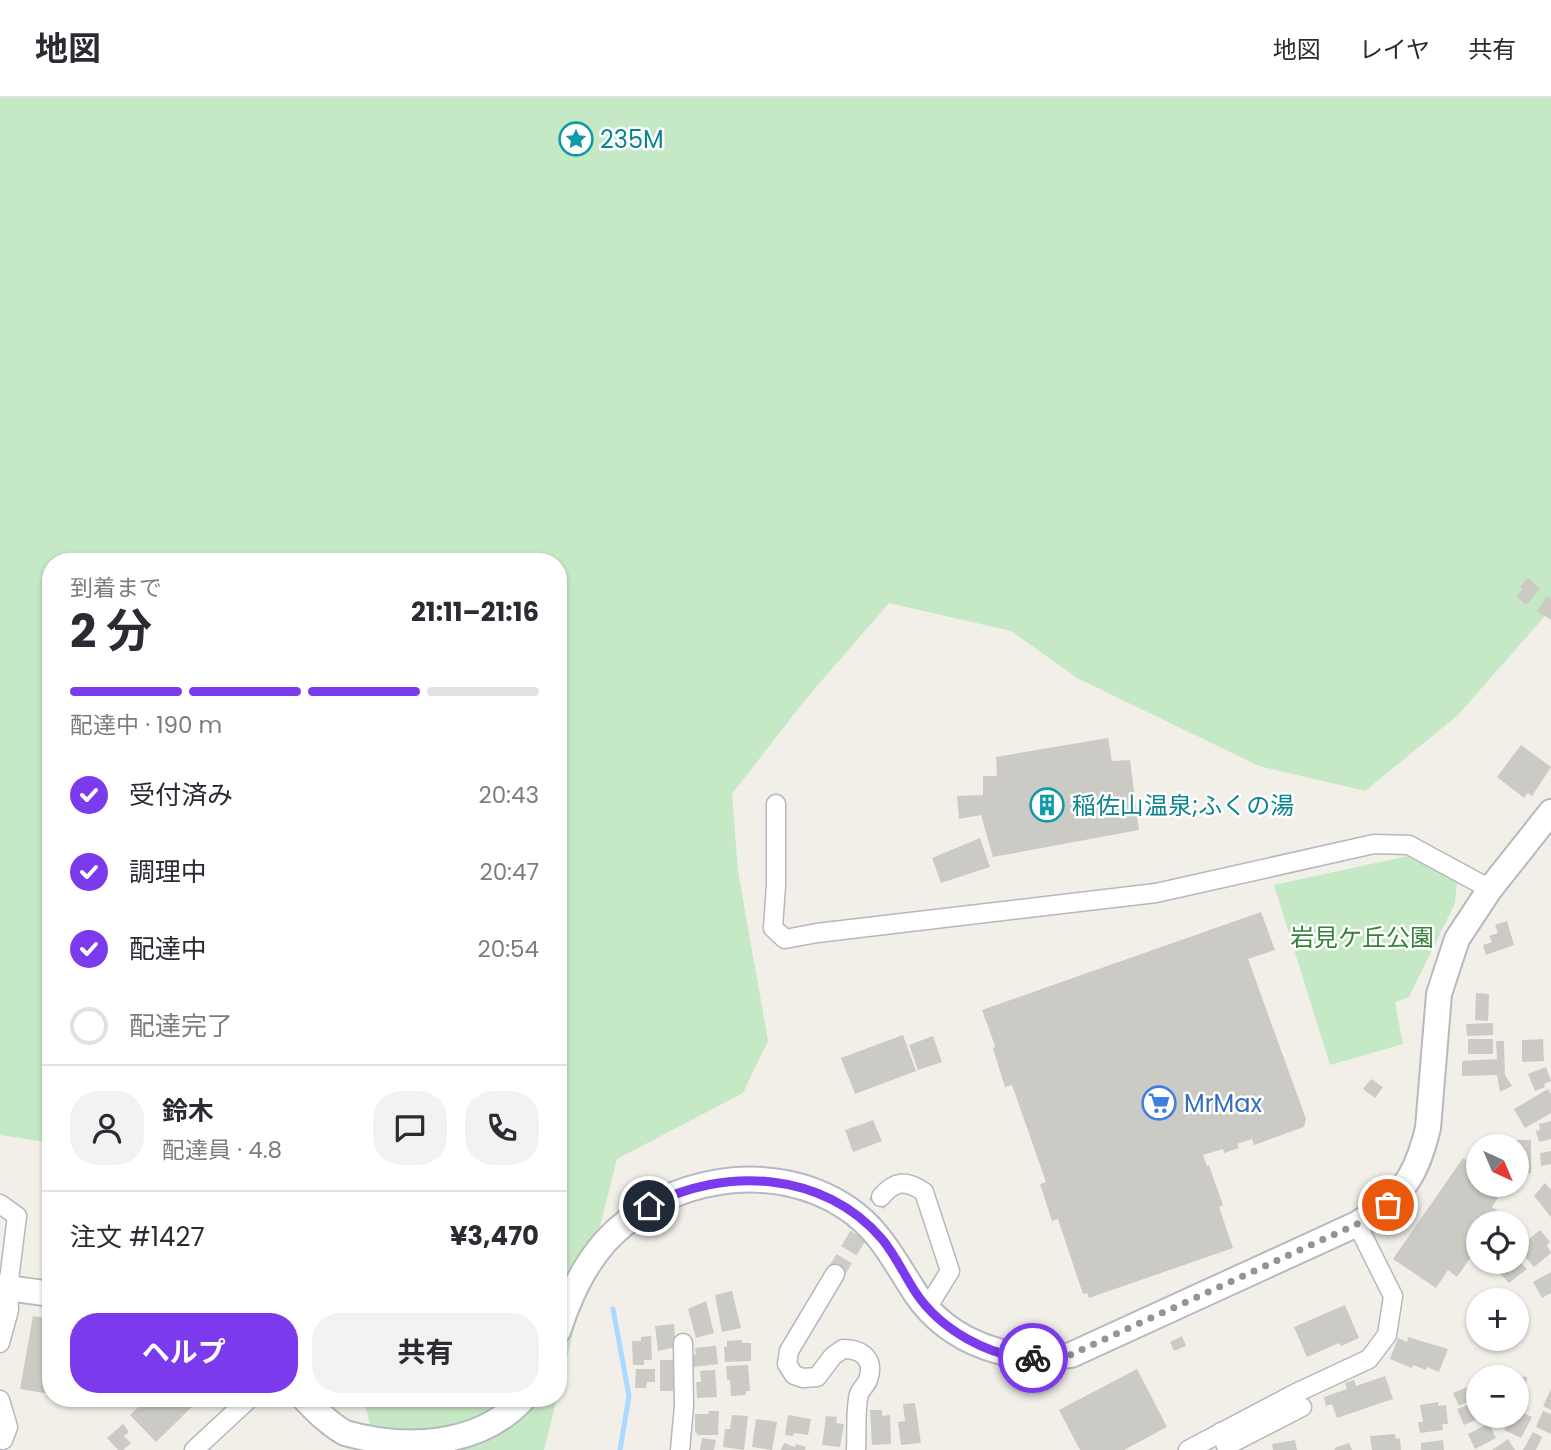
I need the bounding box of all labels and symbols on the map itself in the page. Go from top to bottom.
place icon: 235M [557,120,595,158]
place label: 235M [600,123,664,156]
building icon: 稲佐山温泉;ふくの湯 [1028,786,1066,824]
place label: 稲佐山温泉;ふくの湯 [1072,789,1294,822]
park label: 岩見ケ丘公園 [1290,921,1434,954]
supermarket icon: MrMax [1140,1084,1178,1122]
place label: MrMax [1184,1087,1263,1120]
north arrow [1466,1134,1530,1197]
pin [1358,1175,1418,1235]
pin [619,1176,679,1236]
courier [998,1323,1068,1393]

